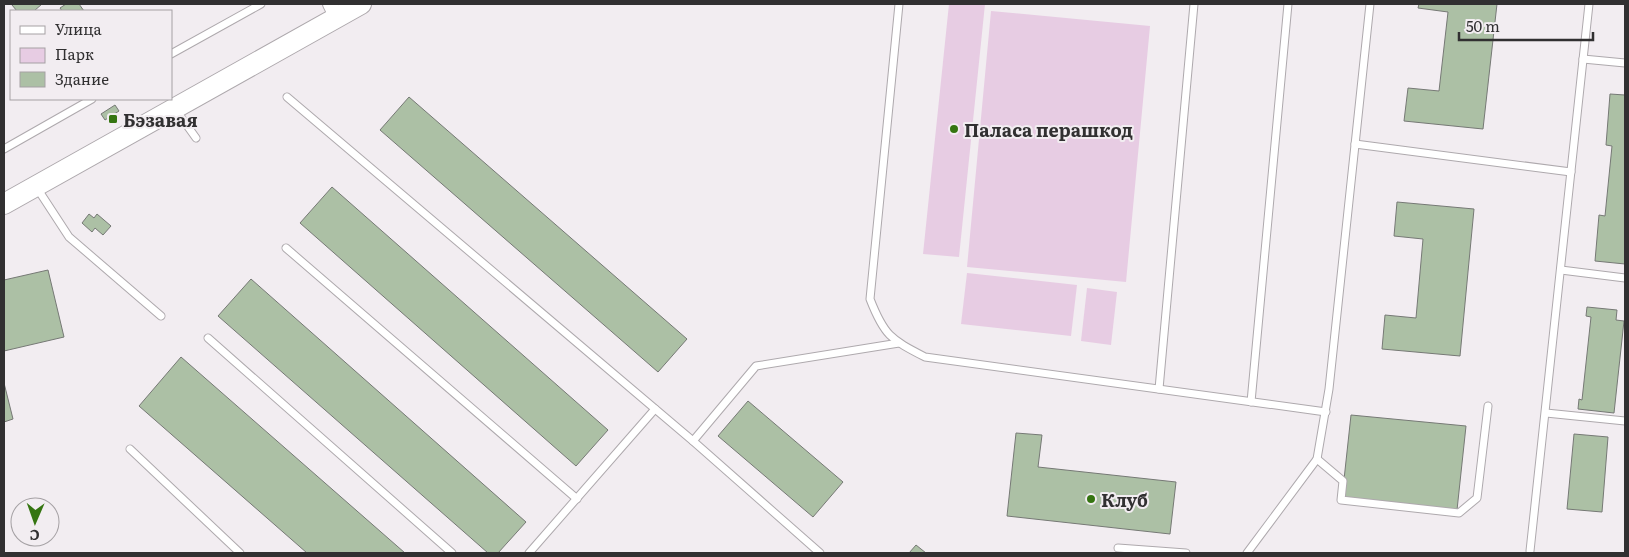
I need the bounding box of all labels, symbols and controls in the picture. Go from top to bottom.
legend [10,10,172,100]
scale bar [1459,10,1593,42]
text: 50 m [1466,14,1500,37]
text: Улица [55,17,103,40]
text: Парк [55,42,94,65]
text: Здание [55,67,109,90]
place label: Бэзавая [123,106,198,133]
marker: Бэзавая [107,113,119,125]
place label: Паласа перашкод [964,116,1133,143]
marker: Паласа перашкод [948,123,960,135]
place label: Клуб [1101,486,1148,513]
marker: Клуб [1085,493,1097,505]
north arrow [10,497,60,547]
text: С [29,526,40,546]

